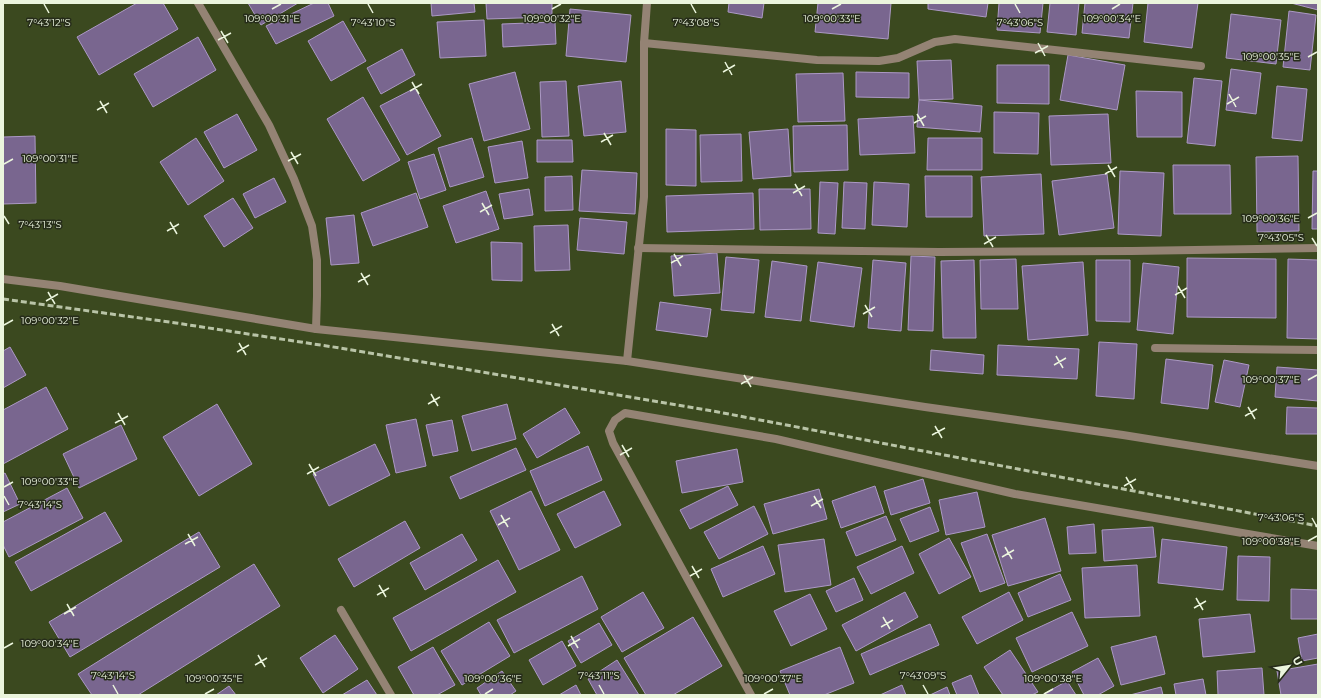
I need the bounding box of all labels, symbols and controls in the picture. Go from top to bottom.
text: 109°00'31"E [244,12,300,25]
text: 109°00'32"E [523,12,581,25]
text: 109°00'33"E [803,12,861,25]
text: 109°00'34"E [1083,12,1142,25]
text: 7°43'12"S [27,16,71,29]
text: 7°43'10"S [351,16,395,29]
text: 7°43'08"S [673,16,719,29]
text: 7°43'06"S [997,16,1043,29]
text: 109°00'35"E [1242,50,1300,63]
text: 109°00'31"E [22,152,78,165]
text: 109°00'36"E [1242,212,1300,225]
text: 7°43'13"S [18,218,62,231]
text: 7°43'05"S [1258,231,1304,244]
text: 109°00'32"E [21,314,79,327]
text: 109°00'37"E [1242,373,1300,386]
text: 109°00'33"E [21,475,79,488]
text: 7°43'14"S [18,498,62,511]
text: 7°43'06"S [1258,511,1304,524]
text: 109°00'38"E [1242,535,1301,548]
text: 109°00'34"E [21,637,80,650]
north arrow [1269,646,1309,686]
text: U [1289,654,1306,668]
text: 7°43'14"S [91,669,135,682]
text: 7°43'11"S [578,669,620,682]
text: 7°43'09"S [900,669,946,682]
text: 109°00'35"E [185,672,243,685]
text: 109°00'36"E [464,672,522,685]
text: 109°00'37"E [744,672,802,685]
text: 109°00'38"E [1024,672,1083,685]

